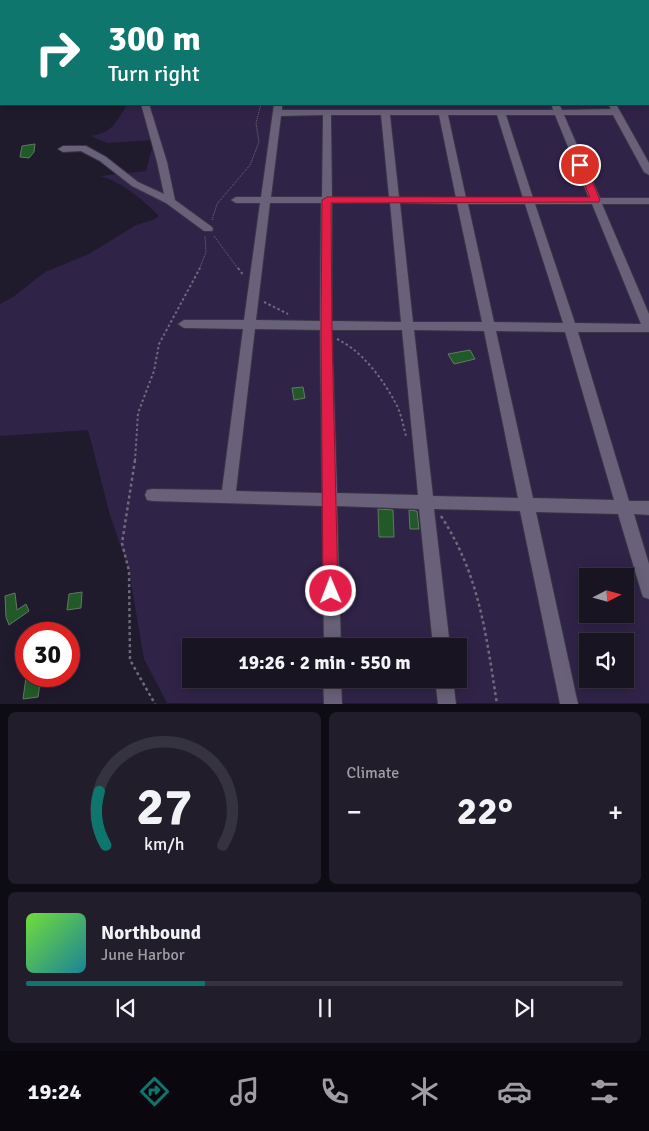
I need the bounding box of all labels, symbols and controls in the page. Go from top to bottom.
text: 300 m [108,17,201,60]
icon: right [25,20,90,85]
text: Turn right [108,60,200,87]
pin [559,144,601,186]
icon: arrive [566,151,594,179]
position arrow [304,564,356,616]
north arrow [579,568,634,622]
map controls [579,568,634,688]
speed limit sign: 30 [15,622,80,687]
button: sound [579,633,634,688]
text: 19:26 · 2 min · 550 m [238,651,411,675]
text: Climate [347,763,399,783]
text: 27 [136,775,192,839]
text: 22° [457,788,513,835]
text: − [347,795,362,829]
text: + [608,795,623,829]
text: km/h [144,833,184,855]
text: Northbound [101,921,201,945]
text: June Harbor [101,945,185,965]
icon: previous [112,994,140,1022]
icon: pause [311,994,339,1022]
icon: next [510,994,538,1022]
icon: directions [137,1074,172,1109]
icon: music [227,1074,262,1109]
icon: phone [317,1074,352,1109]
icon: climate [407,1074,442,1109]
icon: car [497,1074,532,1109]
icon: filters [587,1074,622,1109]
text: 19:24 [28,1078,82,1105]

